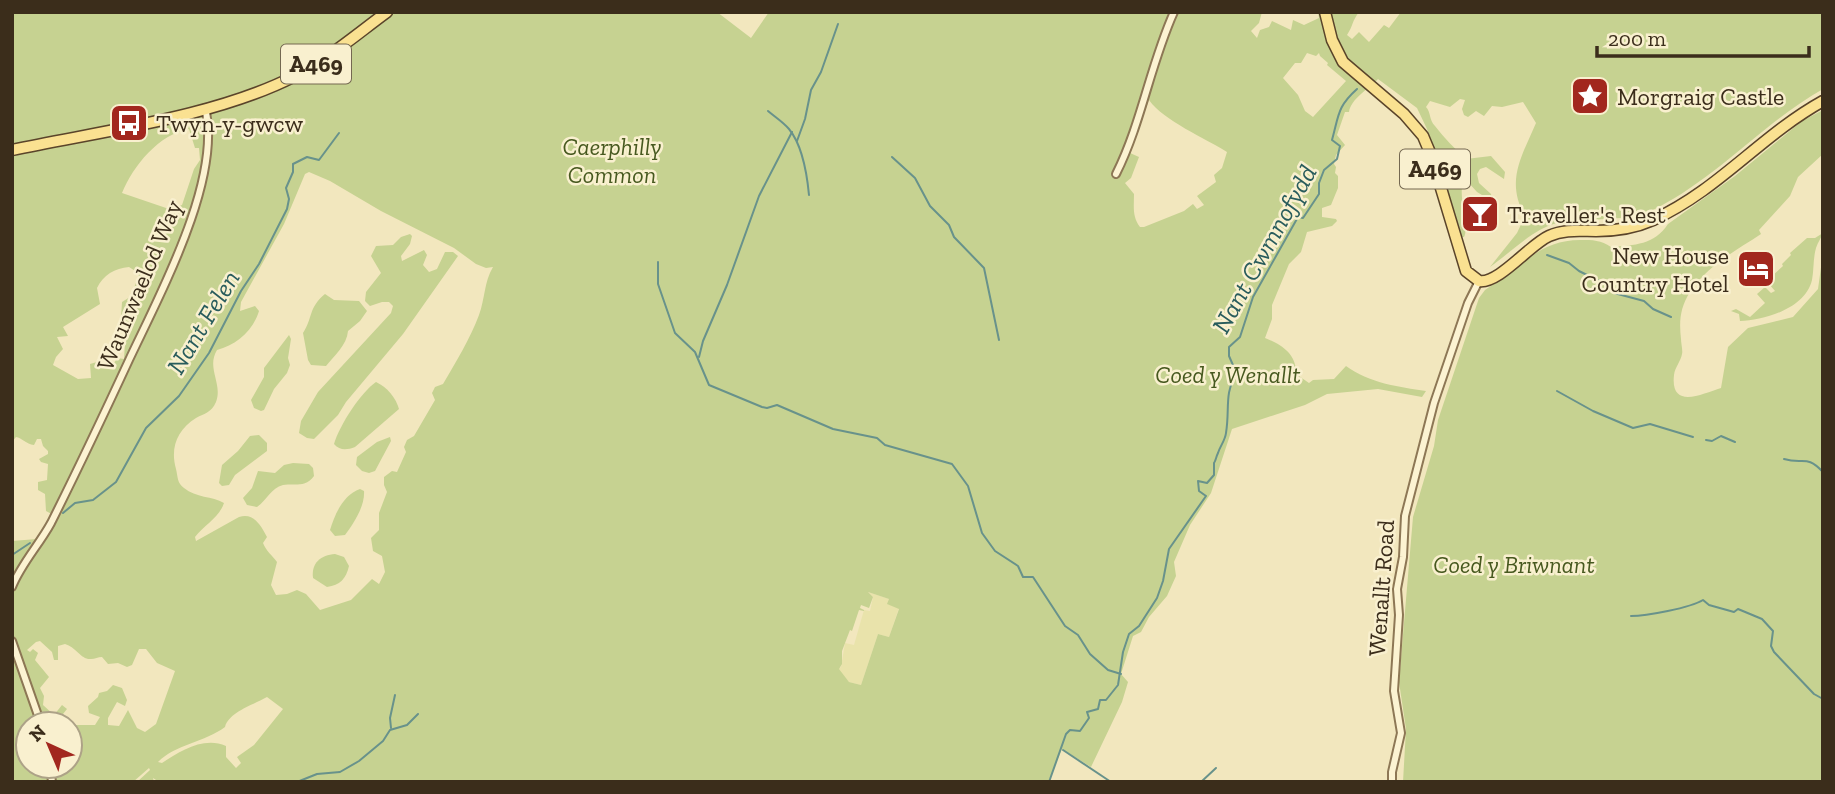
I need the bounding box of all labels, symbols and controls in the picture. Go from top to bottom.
scale bar [1597,14,1809,58]
text: 200 m [1608,26,1666,51]
road number: A469 [281,44,351,83]
place icon: Morgraig Castle [1569,75,1611,117]
place label: Morgraig Castle [1617,82,1784,111]
bus stop icon: Twyn-y-gwcw [108,102,150,144]
place label: Twyn-y-gwcw [156,109,304,138]
park label: Caerphilly Common [562,132,662,189]
road number: A469 [1400,150,1470,188]
water label: Nant Cwmnofydd [1205,159,1323,339]
bar icon: Traveller's Rest [1459,193,1501,235]
street label: Waunwaelod Way [90,195,188,375]
place label: Traveller's Rest [1507,200,1666,229]
place label: New House Country Hotel [1581,241,1729,298]
hotel icon: New House Country Hotel [1735,248,1777,290]
water label: Nant Felen [159,264,247,380]
park label: Coed y Wenallt [1155,360,1301,389]
street label: Wenallt Road [1362,519,1400,657]
park label: Coed y Briwnant [1433,550,1595,579]
north arrow [14,710,84,780]
text: N [24,720,51,746]

